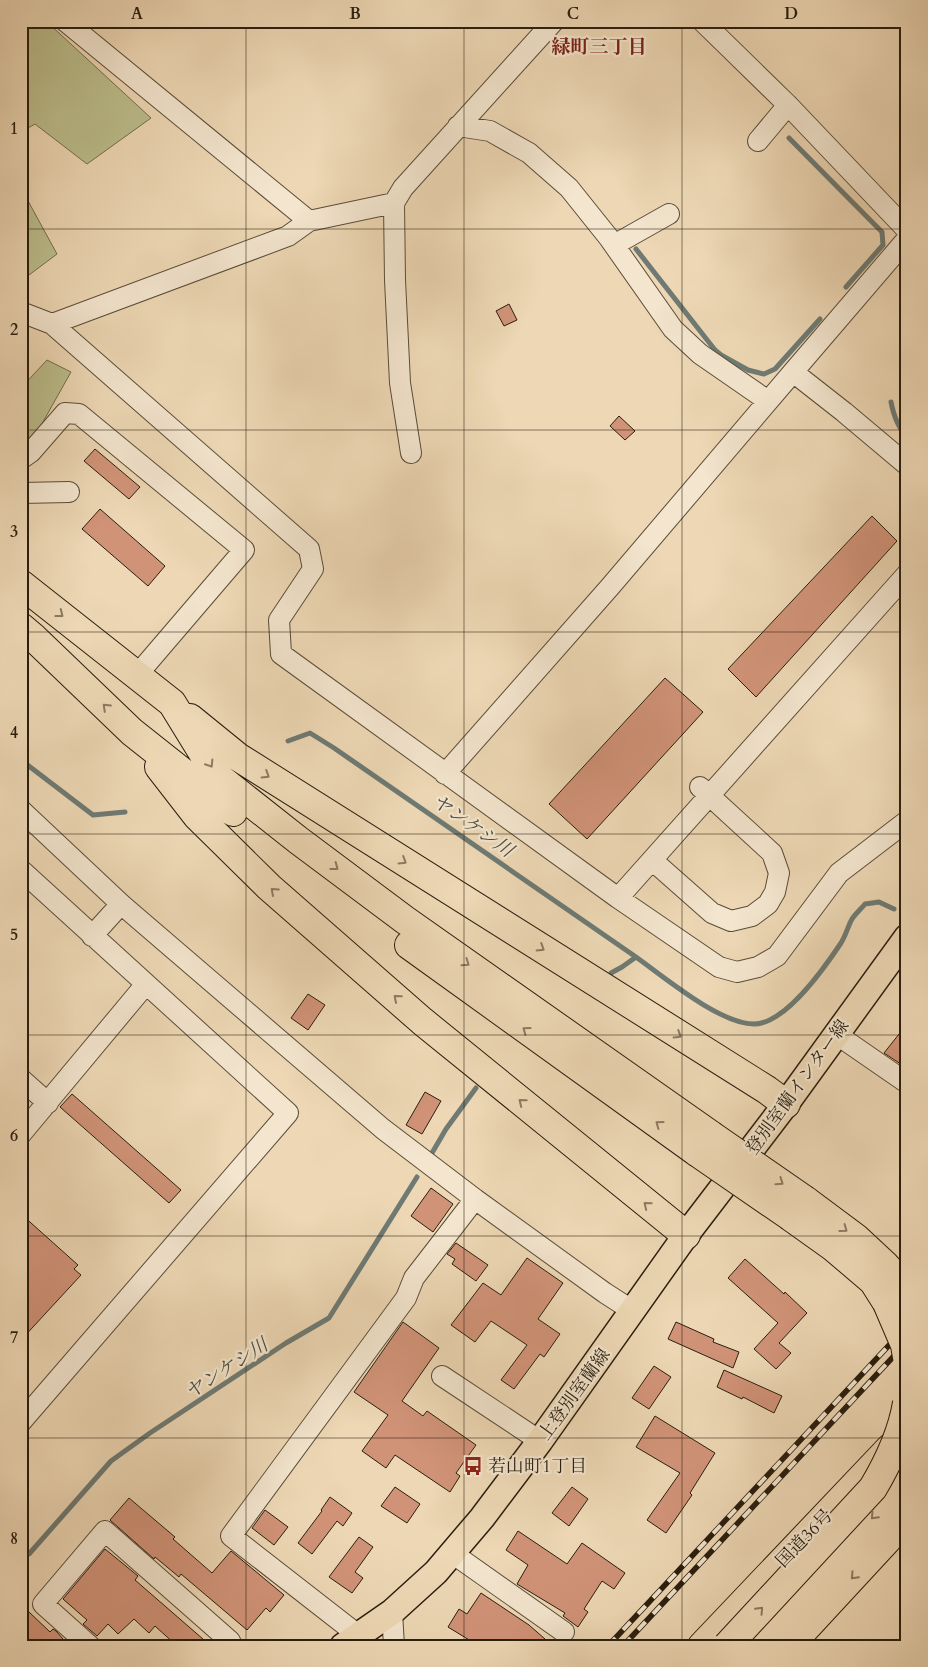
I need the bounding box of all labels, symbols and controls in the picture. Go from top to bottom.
text: A [131,3,143,25]
text: B [349,3,361,25]
text: C [567,3,579,25]
text: D [784,3,798,25]
district label: 緑町三丁目 [551,34,647,60]
text: 1 [10,118,18,140]
text: 2 [10,319,18,341]
text: 3 [10,521,18,543]
one-way arrow [54,609,63,617]
one-way arrow [103,704,112,713]
text: 4 [10,722,18,744]
one-way arrow [204,758,213,768]
one-way arrow [260,769,269,778]
water label: ヤンケシ川 [426,788,520,865]
one-way arrow [398,855,407,865]
one-way arrow [329,861,339,870]
one-way arrow [271,888,280,897]
text: 5 [10,924,18,946]
one-way arrow [535,942,544,951]
one-way arrow [460,957,469,965]
one-way arrow [393,995,402,1004]
street label: 登別室蘭インター線 [740,1015,855,1160]
one-way arrow [522,1027,532,1036]
one-way arrow [673,1028,682,1038]
one-way arrow [518,1099,527,1108]
one-way arrow [655,1121,665,1130]
text: 6 [10,1125,18,1147]
one-way arrow [774,1176,783,1185]
one-way arrow [644,1202,653,1211]
one-way arrow [838,1223,848,1232]
text: 7 [10,1327,18,1349]
water label: ヤンケシ川 [180,1331,275,1405]
street label: 上登別室蘭線 [533,1343,616,1445]
place label: 若山町1丁目 [488,1454,587,1479]
bus stop icon: 若山町1丁目 [462,1455,484,1477]
street label: 国道36号 [770,1504,839,1573]
one-way arrow [871,1511,880,1520]
text: 8 [10,1528,18,1550]
one-way arrow [850,1571,859,1580]
one-way arrow [754,1606,763,1615]

